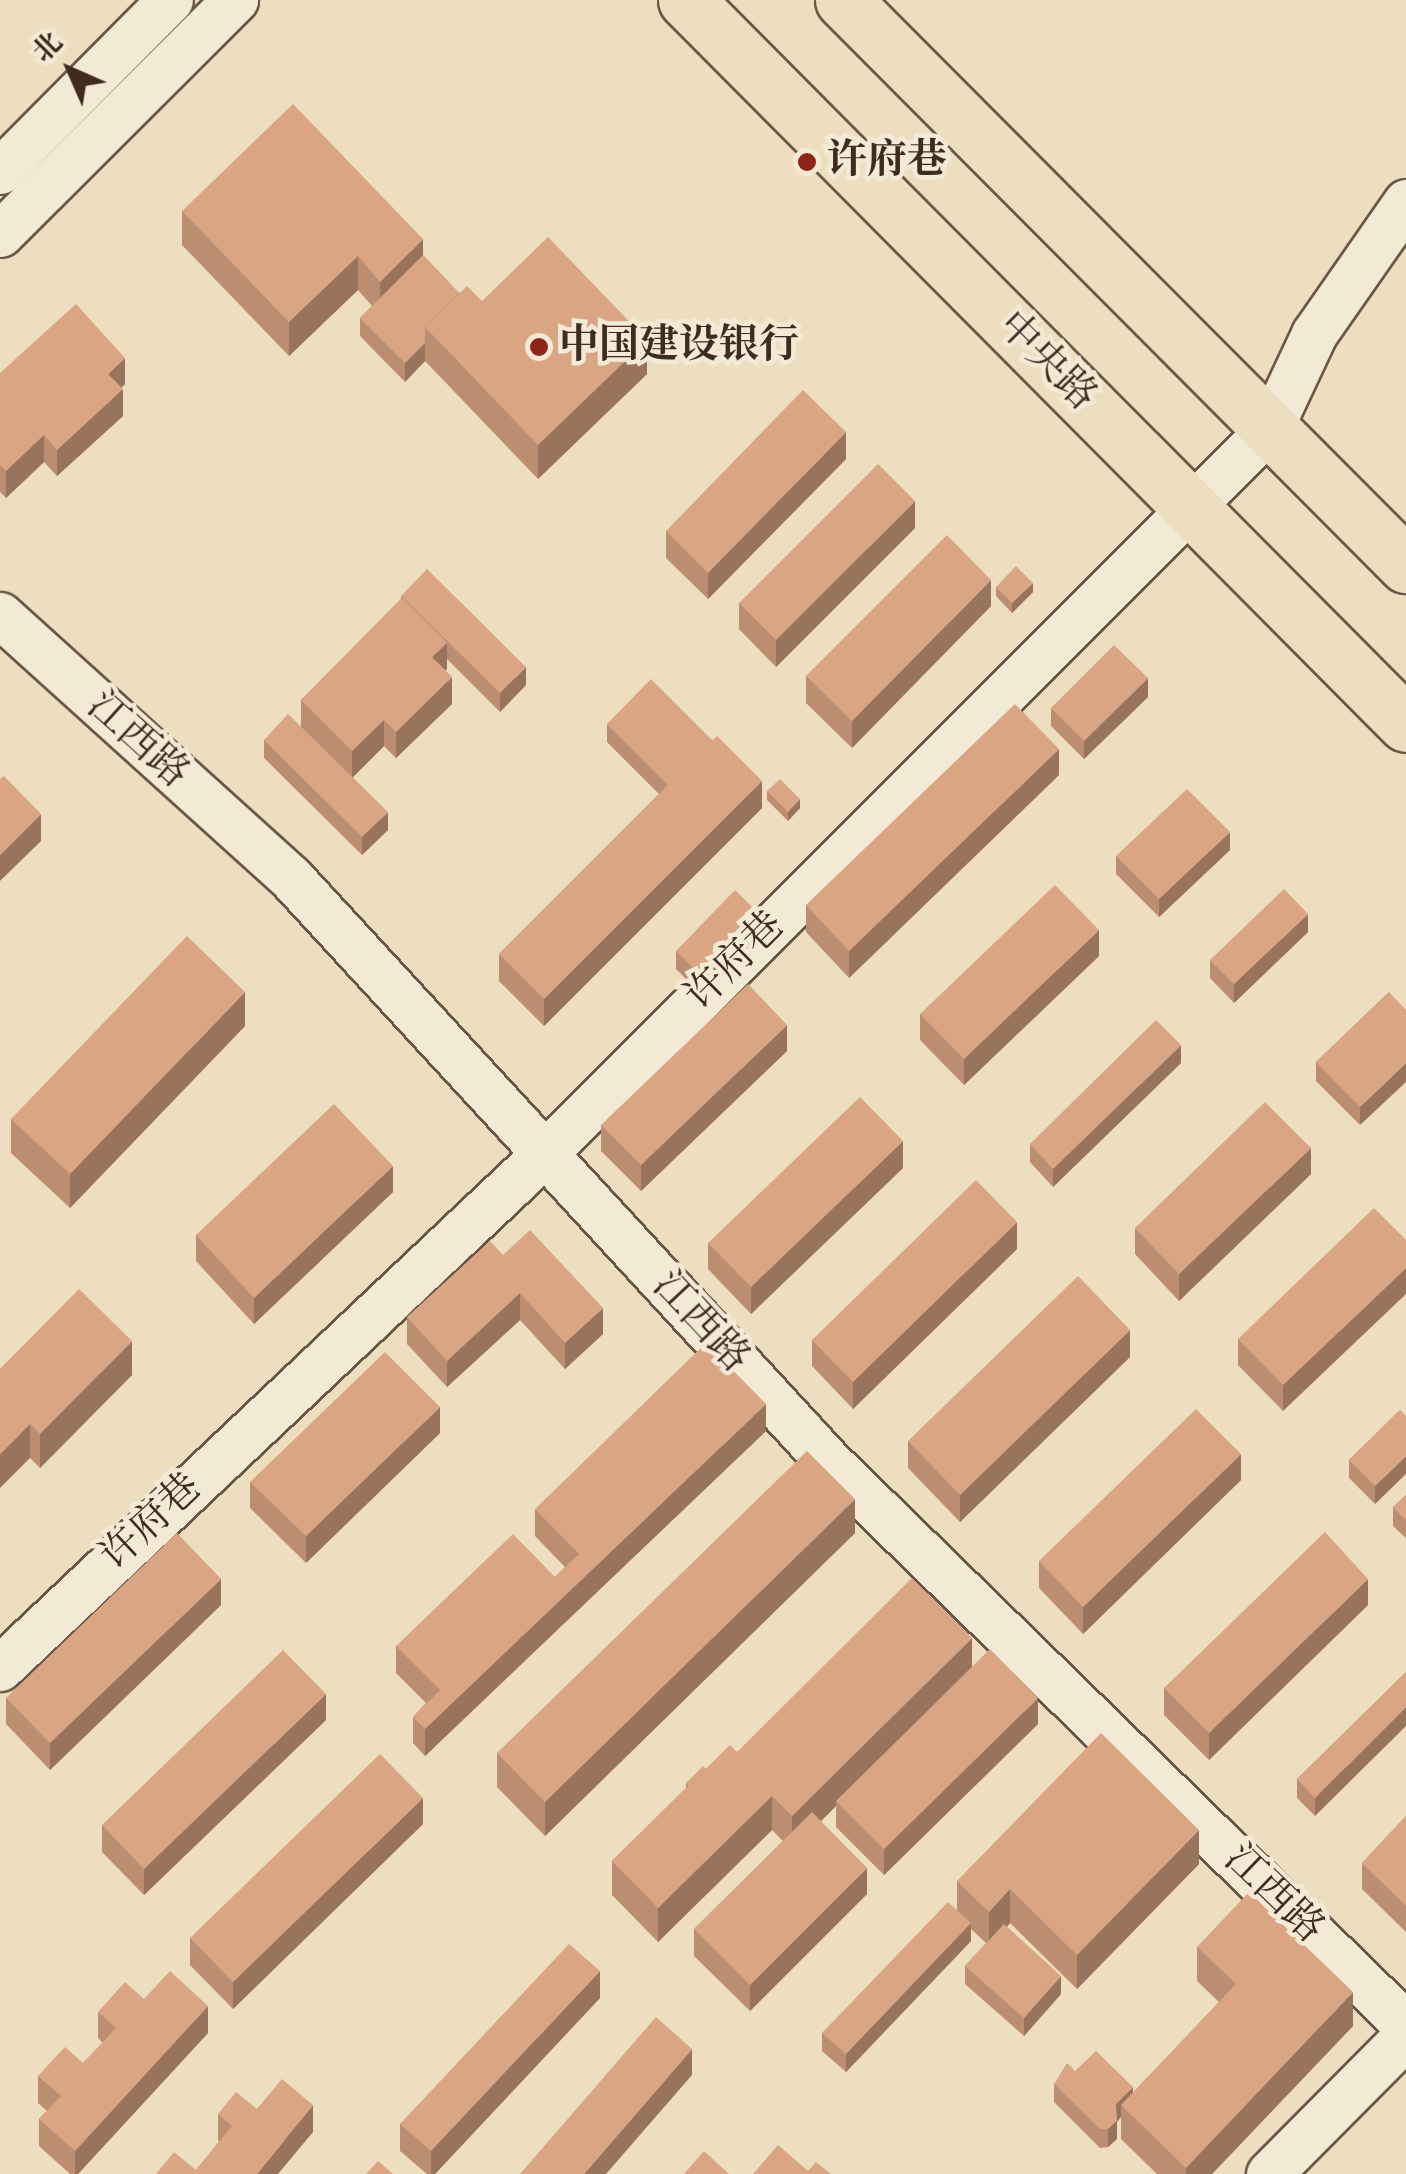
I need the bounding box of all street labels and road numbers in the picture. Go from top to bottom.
street label: 中央路 [987,303,1105,421]
street label: 江西路 [76,683,198,799]
street label: 许府巷 [677,903,795,1021]
street label: 江西路 [642,1263,758,1383]
street label: 许府巷 [92,1465,212,1581]
street label: 江西路 [1213,1836,1333,1954]

